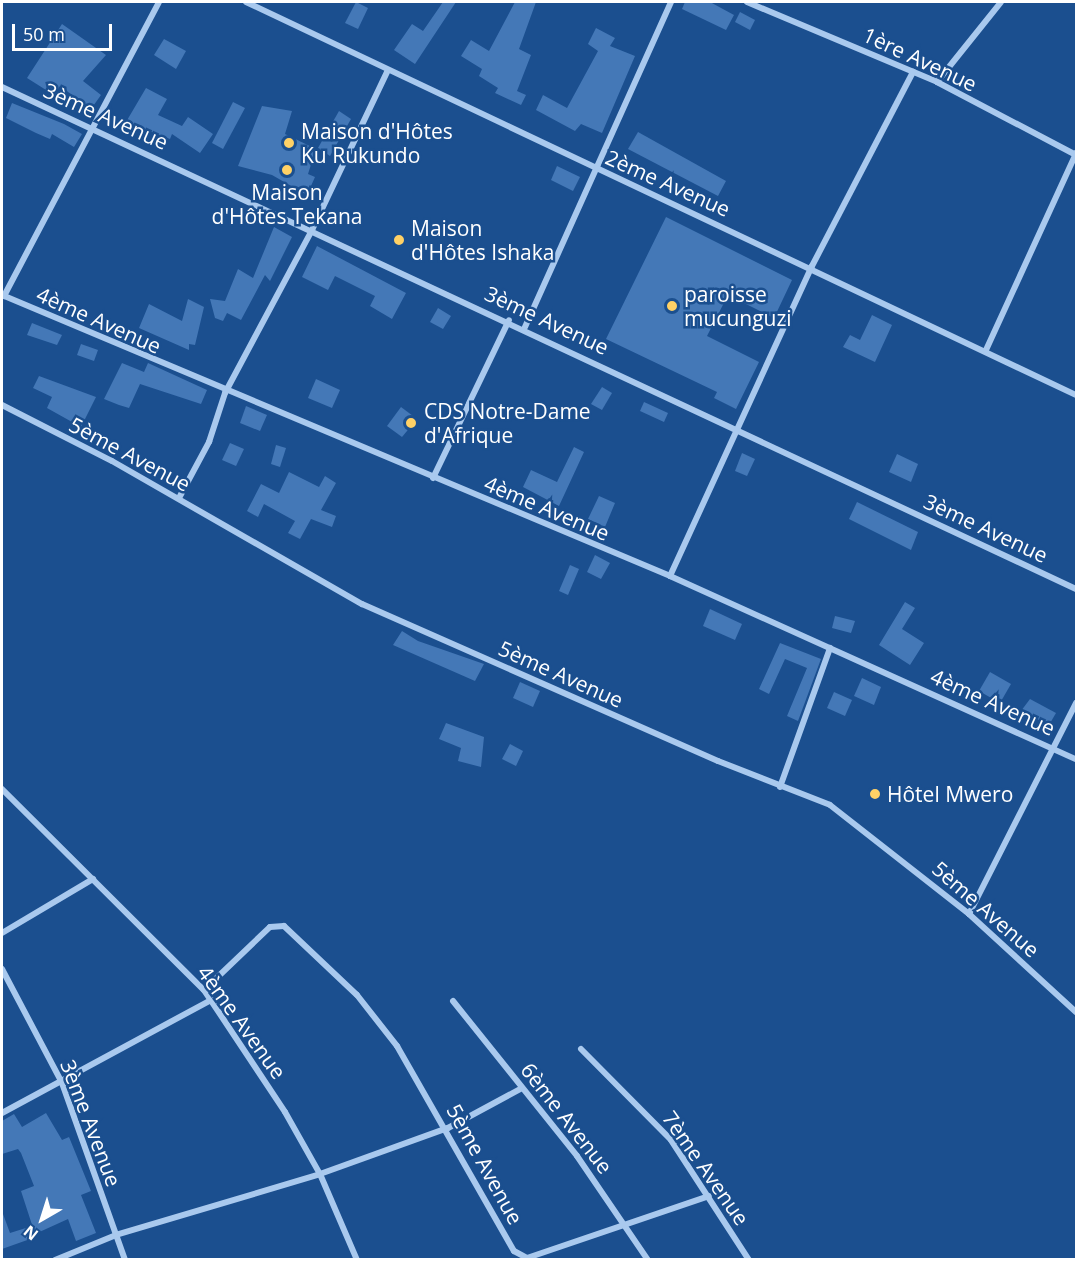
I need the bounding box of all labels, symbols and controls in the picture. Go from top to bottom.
scale bar [15,12,116,50]
text: 50 m [23,22,65,46]
street label: 1ère Avenue [859,22,981,96]
street label: 3ème Avenue [40,77,172,155]
place label: Maison d'Hôtes Ku Rukundo [301,118,453,168]
marker: Maison d'Hôtes Ku Rukundo [282,136,296,150]
street label: 2ème Avenue [602,144,734,222]
marker: Maison d'Hôtes Tekana [280,163,294,177]
place label: Maison d'Hôtes Tekana [212,179,362,229]
place label: Maison d'Hôtes Ishaka [411,215,554,265]
marker: Maison d'Hôtes Ishaka [392,233,406,247]
street label: 3ème Avenue [481,280,613,360]
street label: 4ème Avenue [33,281,165,359]
place label: paroisse mucunguzi [684,281,792,331]
marker: paroisse mucunguzi [665,299,679,313]
place label: CDS Notre-Dame d'Afrique [424,398,591,448]
street label: 5ème Avenue [65,412,195,496]
marker: CDS Notre-Dame d'Afrique [402,414,420,432]
street label: 4ème Avenue [481,470,613,546]
street label: 3ème Avenue [920,488,1052,568]
street label: 5ème Avenue [495,635,627,713]
street label: 4ème Avenue [927,663,1059,741]
place label: Hôtel Mwero [887,781,1013,807]
marker: Hôtel Mwero [868,787,882,801]
street label: 5ème Avenue [927,856,1045,962]
street label: 4ème Avenue [193,961,291,1083]
street label: 3ème Avenue [55,1056,127,1190]
street label: 6ème Avenue [516,1058,618,1178]
street label: 5ème Avenue [442,1099,528,1229]
street label: 7ème Avenue [657,1106,755,1230]
north arrow [12,1189,72,1249]
text: N [19,1220,43,1246]

